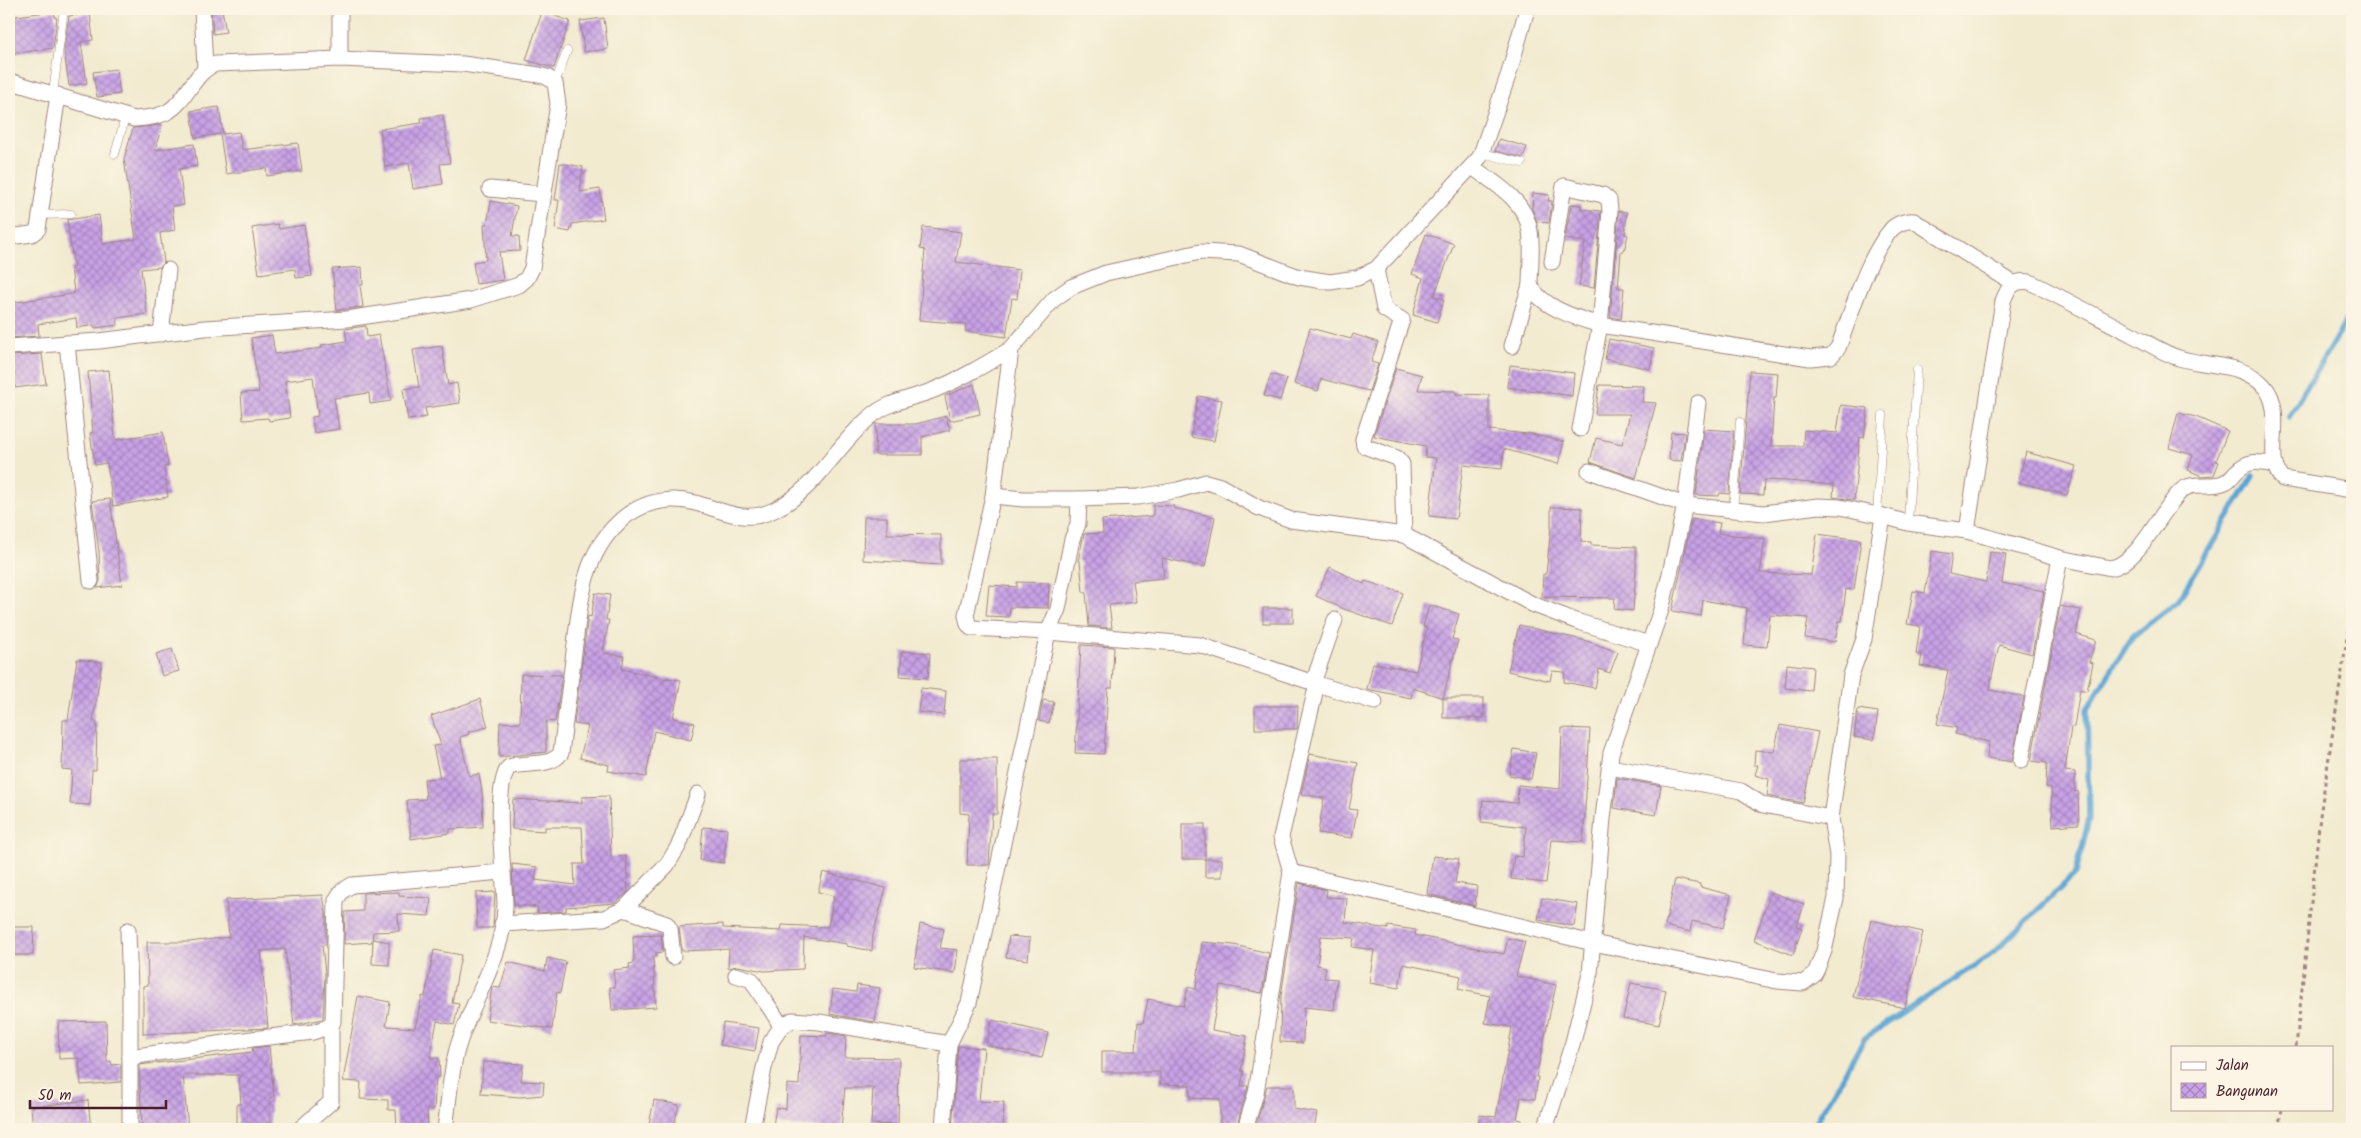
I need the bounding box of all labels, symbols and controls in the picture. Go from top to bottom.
legend [2171,1046,2334,1110]
text: Jalan [2216,1054,2249,1078]
scale bar [30,1078,166,1110]
text: Bangunan [2216,1080,2278,1104]
text: 50 m [38,1084,72,1108]

